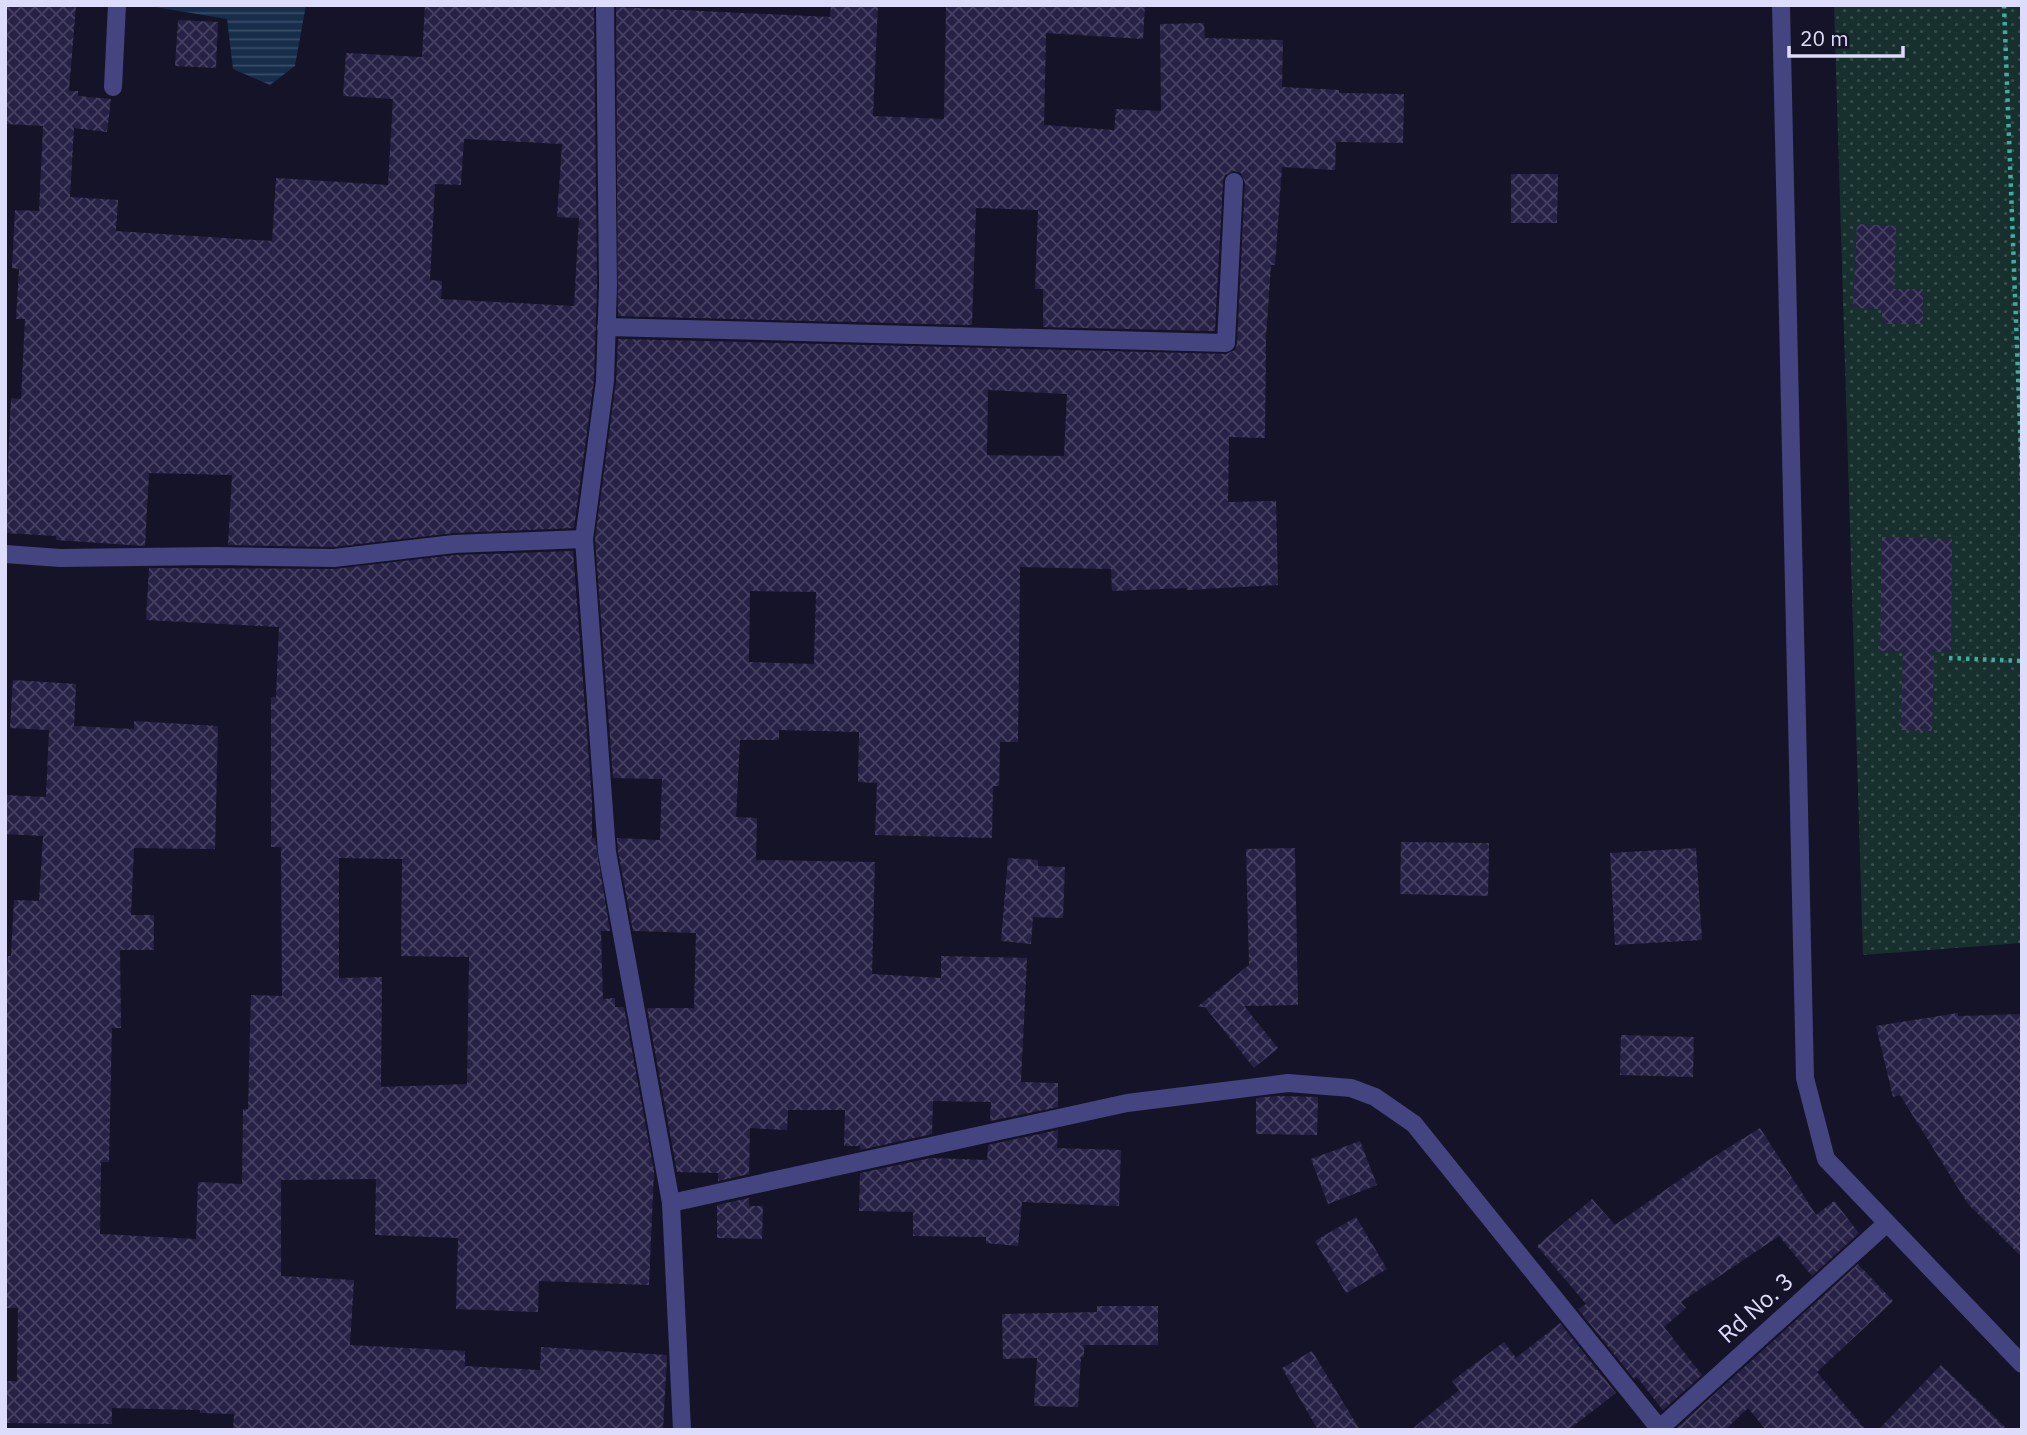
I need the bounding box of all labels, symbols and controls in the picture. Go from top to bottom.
scale bar [1789,14,1903,58]
text: 20 m [1800,24,1849,52]
street label: Rd No. 3 [1711,1265,1800,1350]

